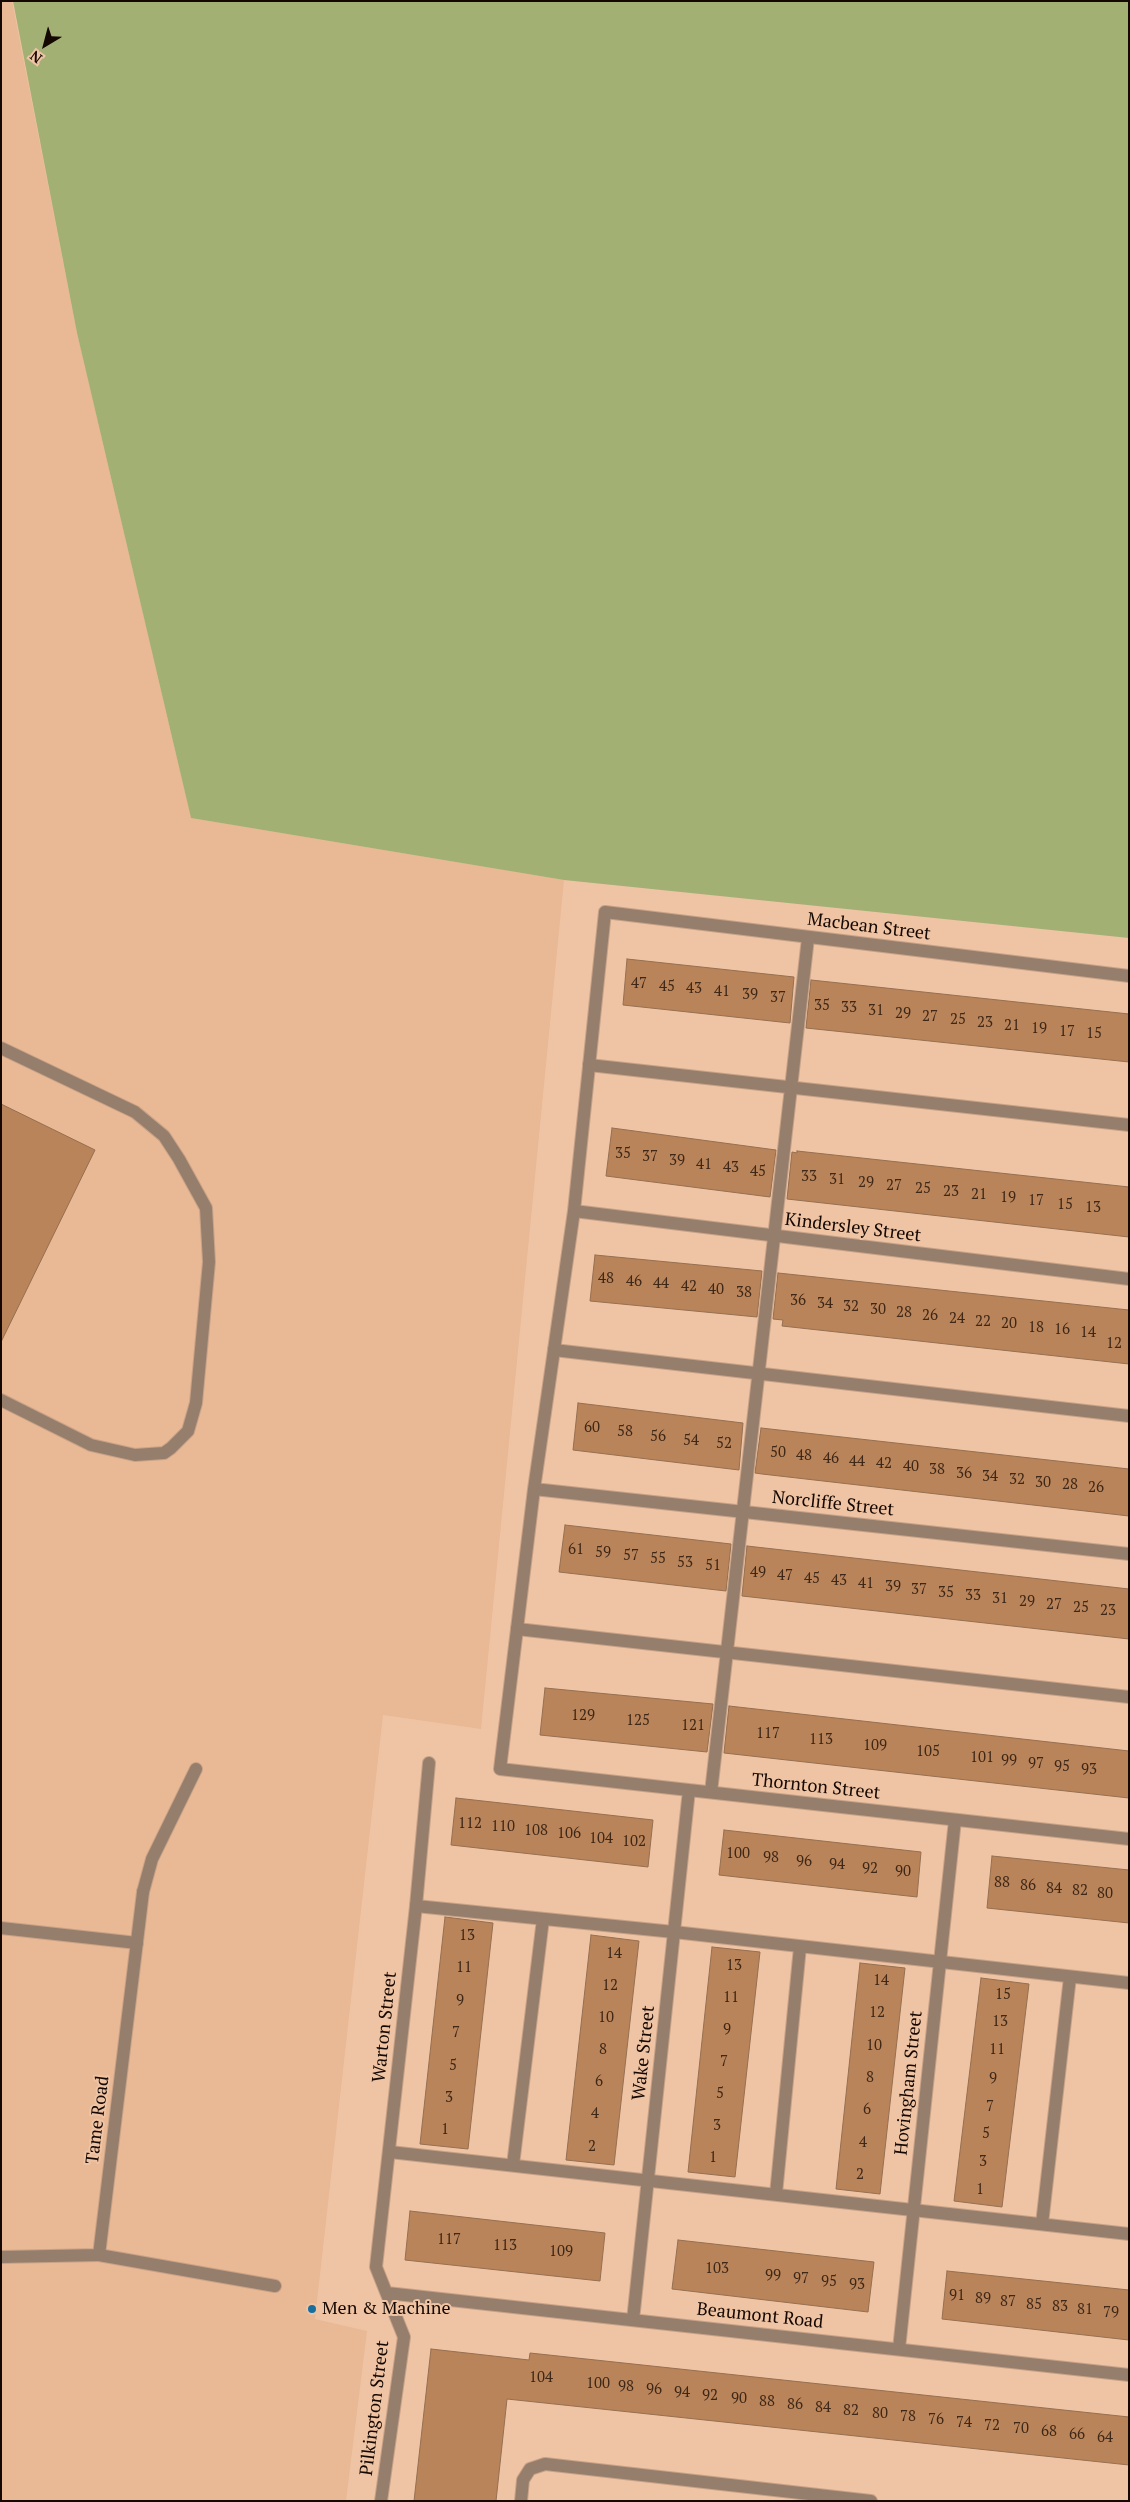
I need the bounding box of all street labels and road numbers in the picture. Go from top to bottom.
street label: Macbean Street [806,909,932,945]
street label: Kindersley Street [784,1209,922,1247]
street label: Norcliffe Street [771,1487,895,1521]
street label: Thornton Street [751,1770,881,1804]
street label: Warton Street [368,1970,402,2084]
street label: Wake Street [628,2005,660,2101]
street label: Hovingham Street [891,2010,927,2156]
street label: Tame Road [82,2075,114,2165]
street label: Beaumont Road [696,2299,824,2333]
street label: Pilkington Street [356,2339,394,2477]

